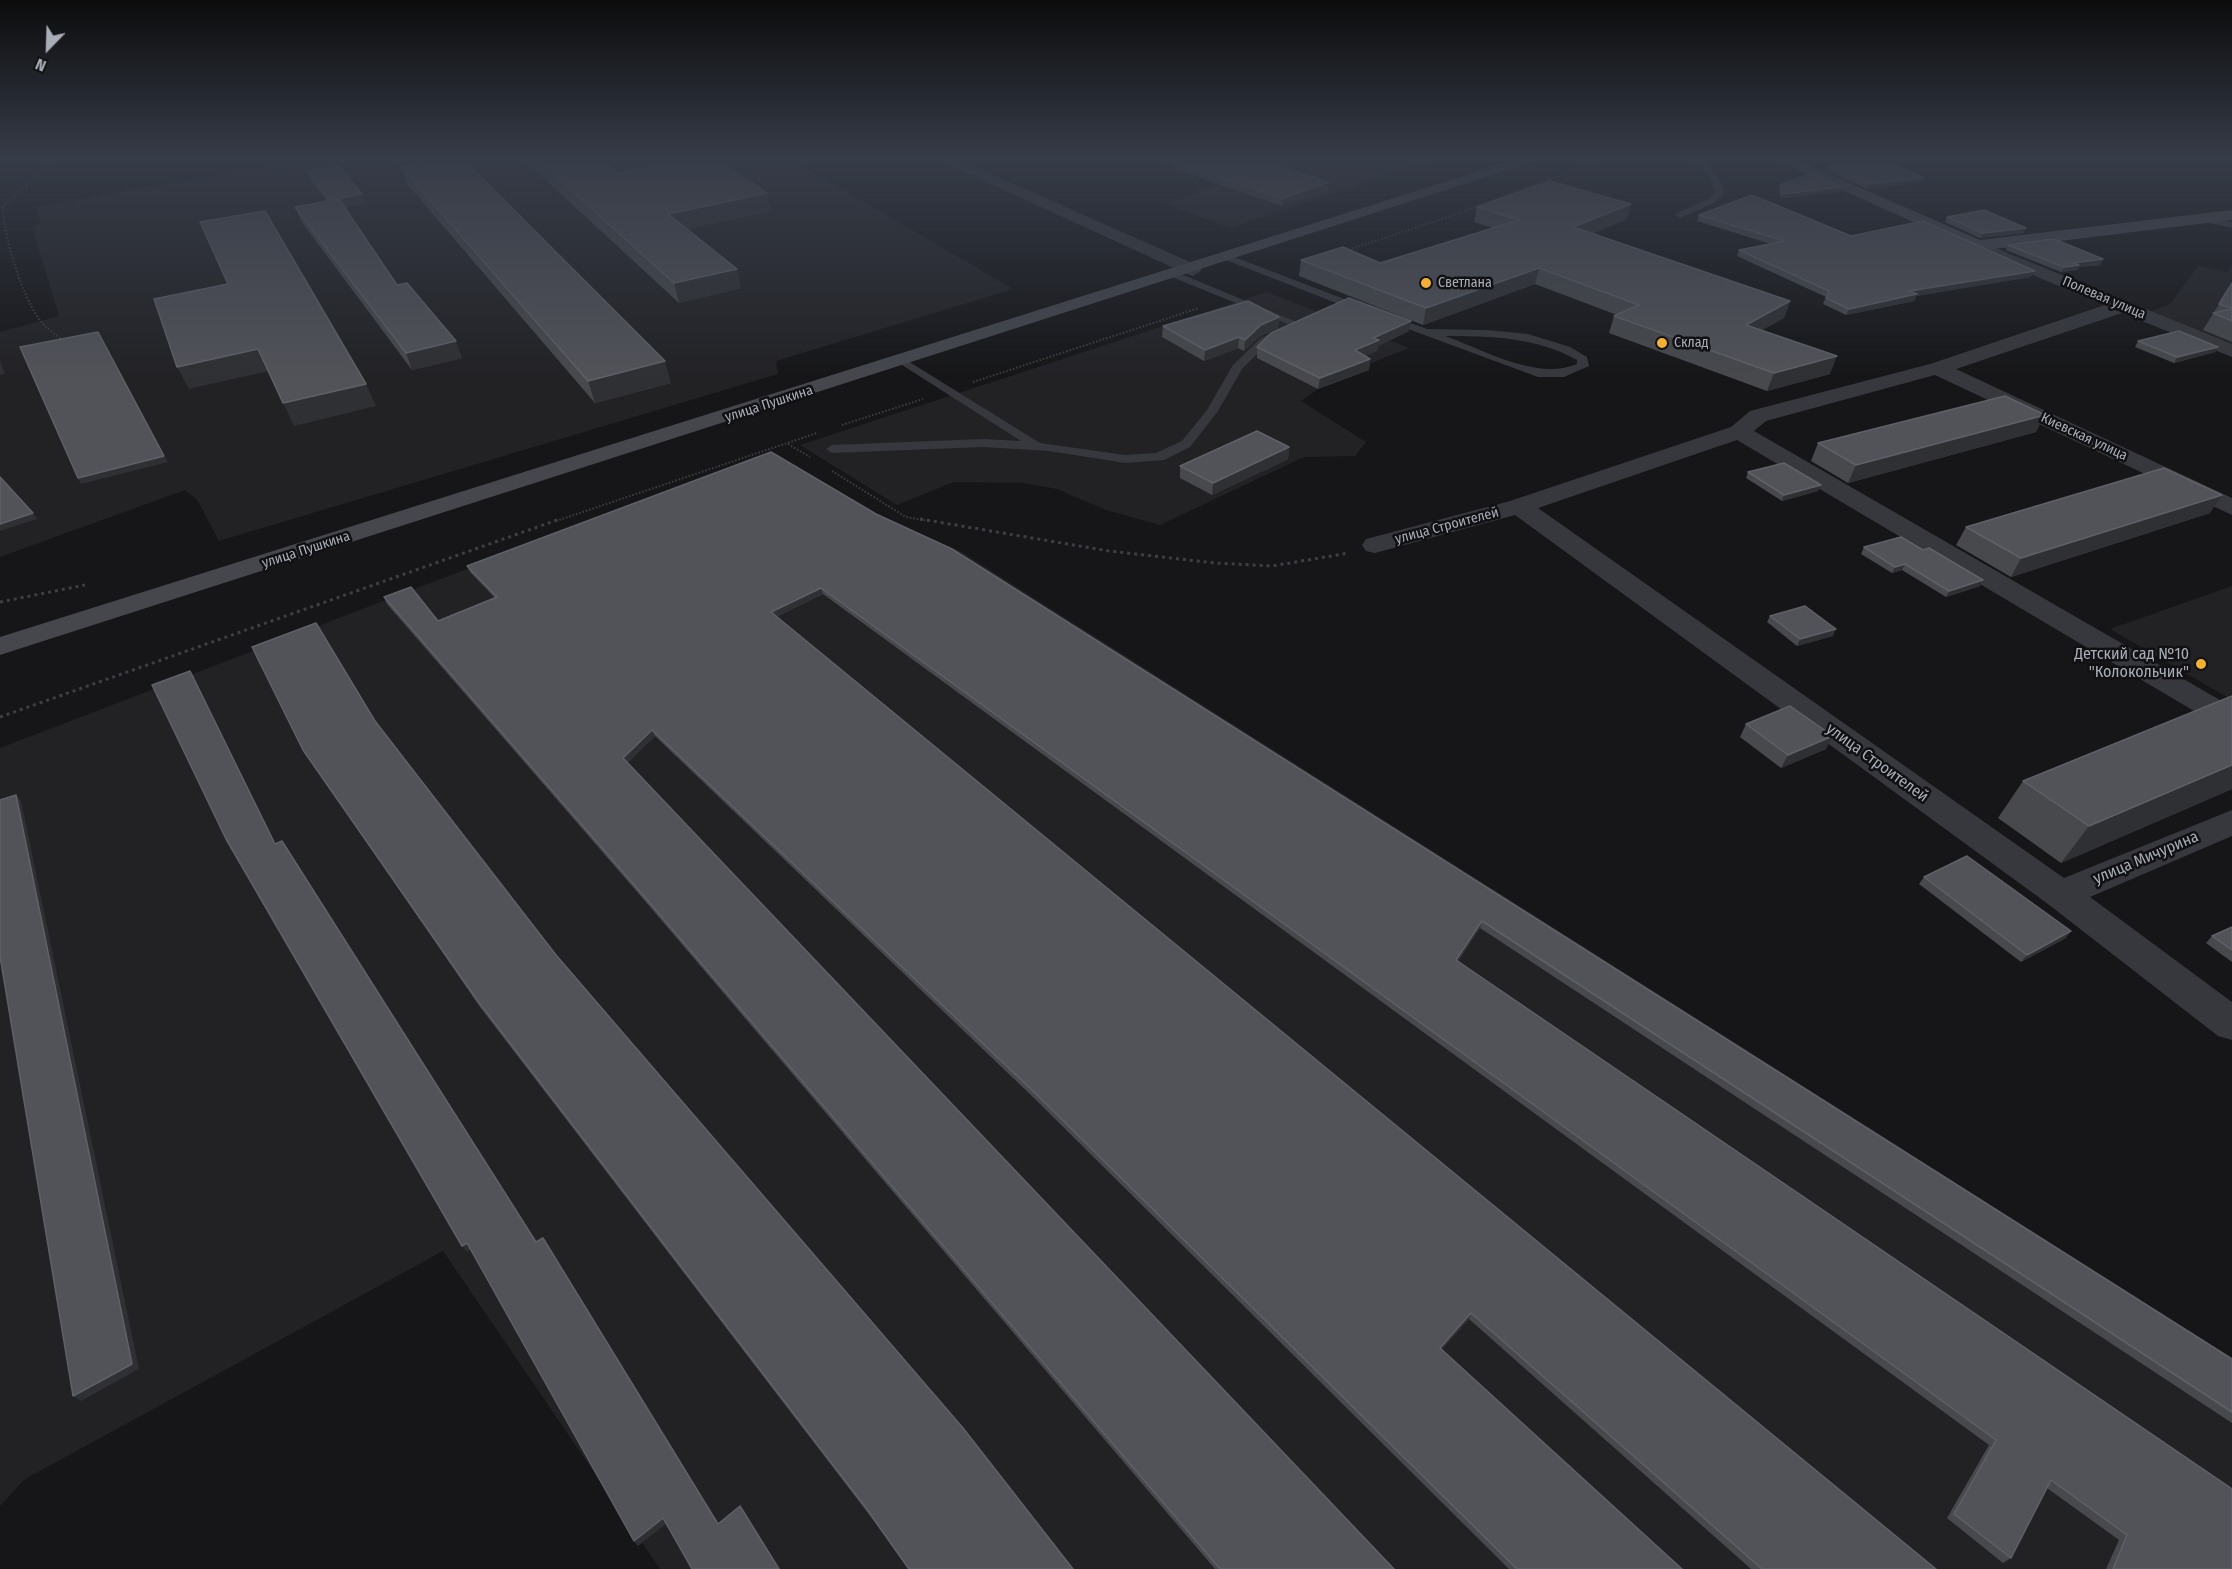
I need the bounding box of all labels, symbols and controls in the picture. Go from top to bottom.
north arrow [18,18,78,78]
text: N [33,54,49,76]
street label: Полевая улица [2060,273,2148,323]
place label: Светлана [1438,275,1492,291]
marker: Светлана [1419,276,1433,290]
place label: Склад [1674,335,1709,351]
marker: Склад [1655,336,1669,350]
street label: улица Пушкина [723,382,815,426]
street label: Киевская улица [2038,410,2130,464]
street label: улица Строителей [1393,504,1501,548]
street label: улица Пушкина [260,528,352,572]
place label: Детский сад №10 "Колокольчик" [2074,645,2189,683]
marker: Детский сад №10 "Колокольчик" [2194,657,2208,671]
street label: улица Строителей [1822,719,1932,807]
street label: улица Мичурина [2091,827,2201,889]

